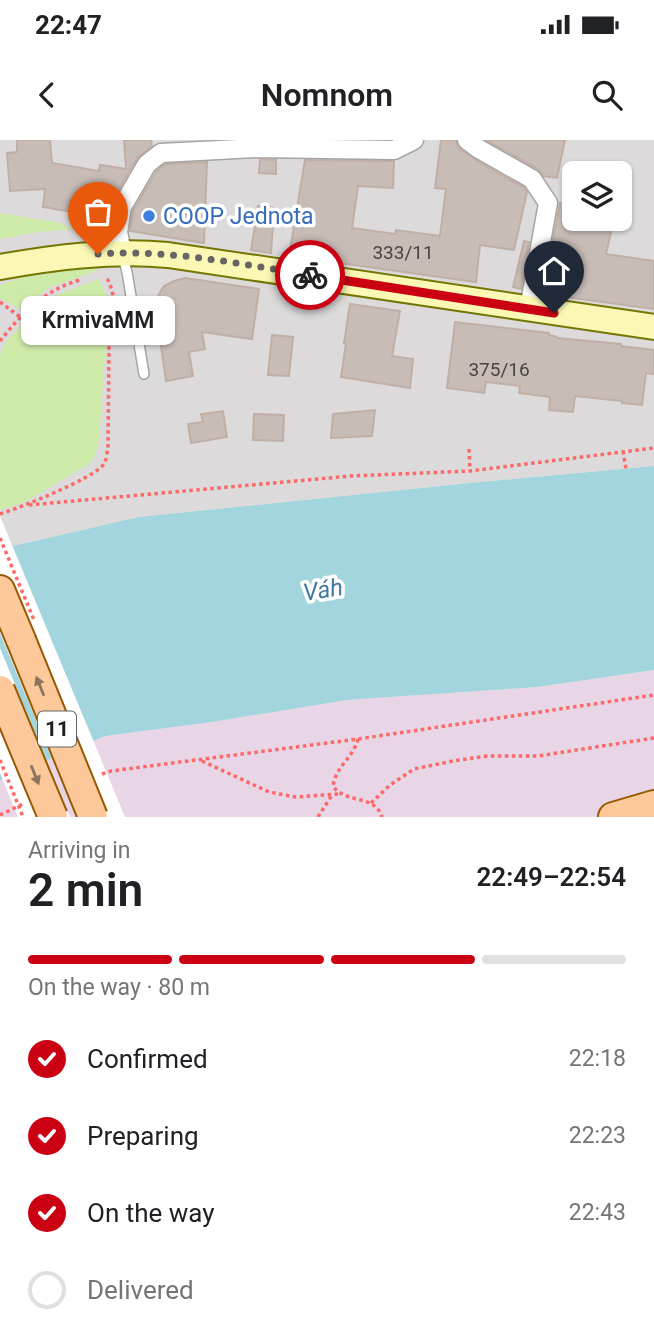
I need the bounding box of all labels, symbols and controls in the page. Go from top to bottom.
text: 22:47 [35,10,102,40]
icon: back [28,76,66,114]
text: Nomnom [261,76,393,114]
icon: search [588,76,626,114]
map controls [562,161,632,231]
button: layers [562,161,632,231]
pin [68,182,128,254]
icon: bag [79,193,117,231]
place label: COOP Jednota [163,203,314,230]
marker: COOP Jednota [141,208,157,224]
courier [275,240,345,310]
house number: 333/11 [372,241,434,264]
pin [524,241,584,313]
icon: home [535,252,573,290]
icon: bike [291,256,329,294]
callout: KrmivaMM [21,296,175,345]
text: KrmivaMM [42,307,154,334]
house number: 375/16 [468,358,530,381]
water label: Váh [301,573,345,607]
one-way arrow [34,675,45,696]
road number: 11 [38,712,76,746]
one-way arrow [30,765,41,786]
text: Arriving in [28,837,131,864]
text: 22:49–22:54 [476,862,626,892]
text: 2 min [28,863,143,917]
text: On the way · 80 m [28,974,210,1001]
icon: check [28,1040,66,1078]
text: Confirmed [87,1044,208,1074]
text: 22:18 [569,1045,626,1072]
icon: check [28,1117,66,1155]
text: Preparing [87,1121,199,1151]
text: 22:23 [569,1122,626,1149]
icon: check [28,1194,66,1232]
text: On the way [87,1198,215,1228]
text: 22:43 [569,1199,626,1226]
text: Delivered [87,1275,194,1305]

